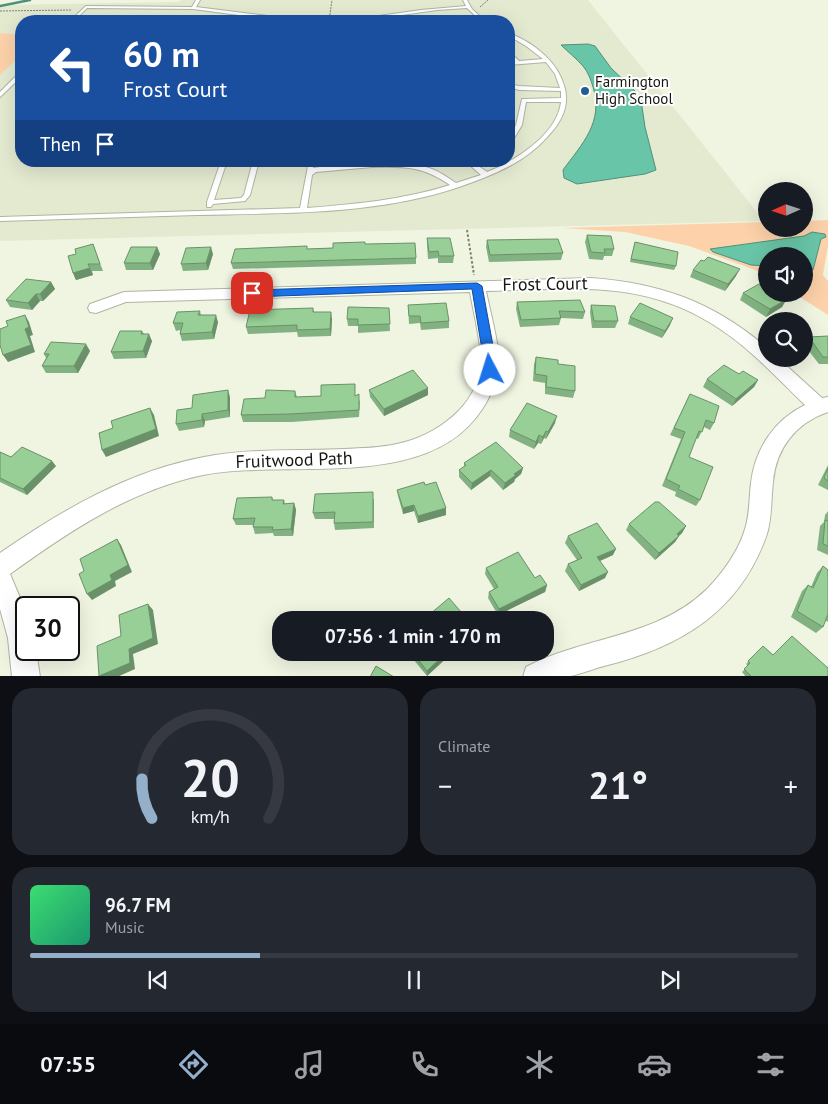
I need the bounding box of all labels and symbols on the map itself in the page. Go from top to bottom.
place label: Farmington High School [595,72,673,108]
marker: Farmington High School [579,85,591,97]
north arrow [758,182,812,238]
street label: Frost Court [502,271,588,296]
pin [231,272,273,314]
position arrow [463,343,515,395]
street label: Fruitwood Path [235,446,353,473]
speed limit sign: 30 [15,596,80,661]

